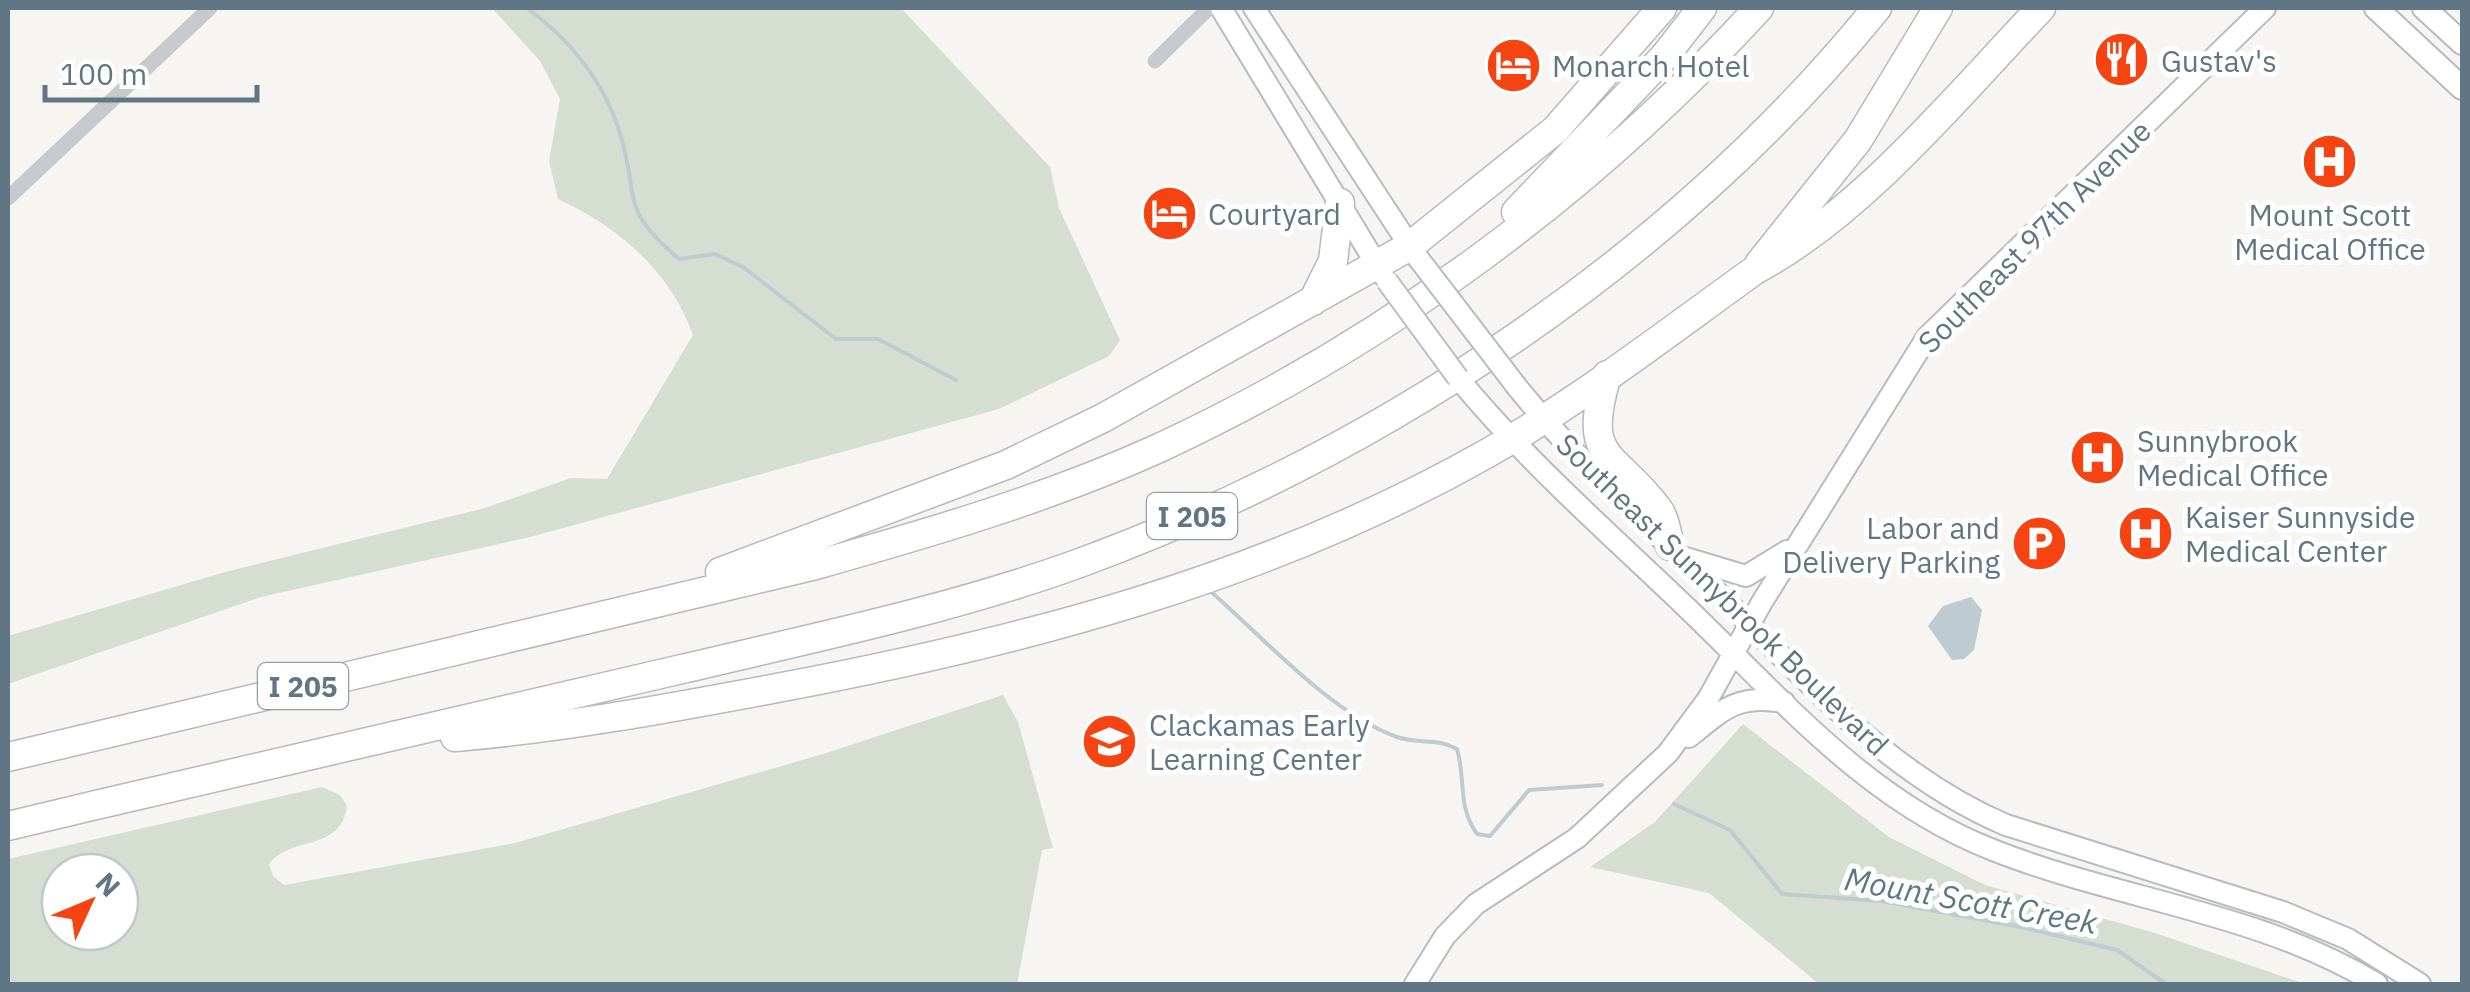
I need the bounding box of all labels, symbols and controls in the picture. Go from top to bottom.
restaurant icon: Gustav's [2092,30,2152,90]
hotel icon: Monarch Hotel [1483,35,1543,95]
scale bar [45,40,258,102]
place label: Gustav's [2161,41,2277,80]
place label: Monarch Hotel [1552,46,1749,85]
text: 100 m [60,54,147,93]
street label: Southeast 97th Avenue [1909,111,2159,361]
hospital icon: Mount Scott Medical Office [2300,131,2360,191]
hotel icon: Courtyard [1139,183,1199,243]
place label: Courtyard [1208,194,1341,233]
place label: Mount Scott Medical Office [2234,195,2426,268]
place label: Sunnybrook Medical Office [2137,421,2328,494]
street label: Southeast Sunnybrook Boulevard [1548,424,1898,764]
hospital icon: Sunnybrook Medical Office [2068,427,2128,487]
road number: I 205 [1147,493,1237,539]
place label: Kaiser Sunnyside Medical Center [2185,497,2415,570]
hospital icon: Kaiser Sunnyside Medical Center [2116,503,2176,563]
place label: Labor and Delivery Parking [1782,508,2000,581]
parking icon: Labor and Delivery Parking [2009,514,2069,574]
road number: I 205 [258,663,348,709]
place label: Clackamas Early Learning Center [1149,705,1370,778]
school or university icon: Clackamas Early Learning Center [1080,711,1140,771]
north arrow [40,852,140,952]
water label: Mount Scott Creek [1841,857,2102,943]
text: N [88,864,129,904]

